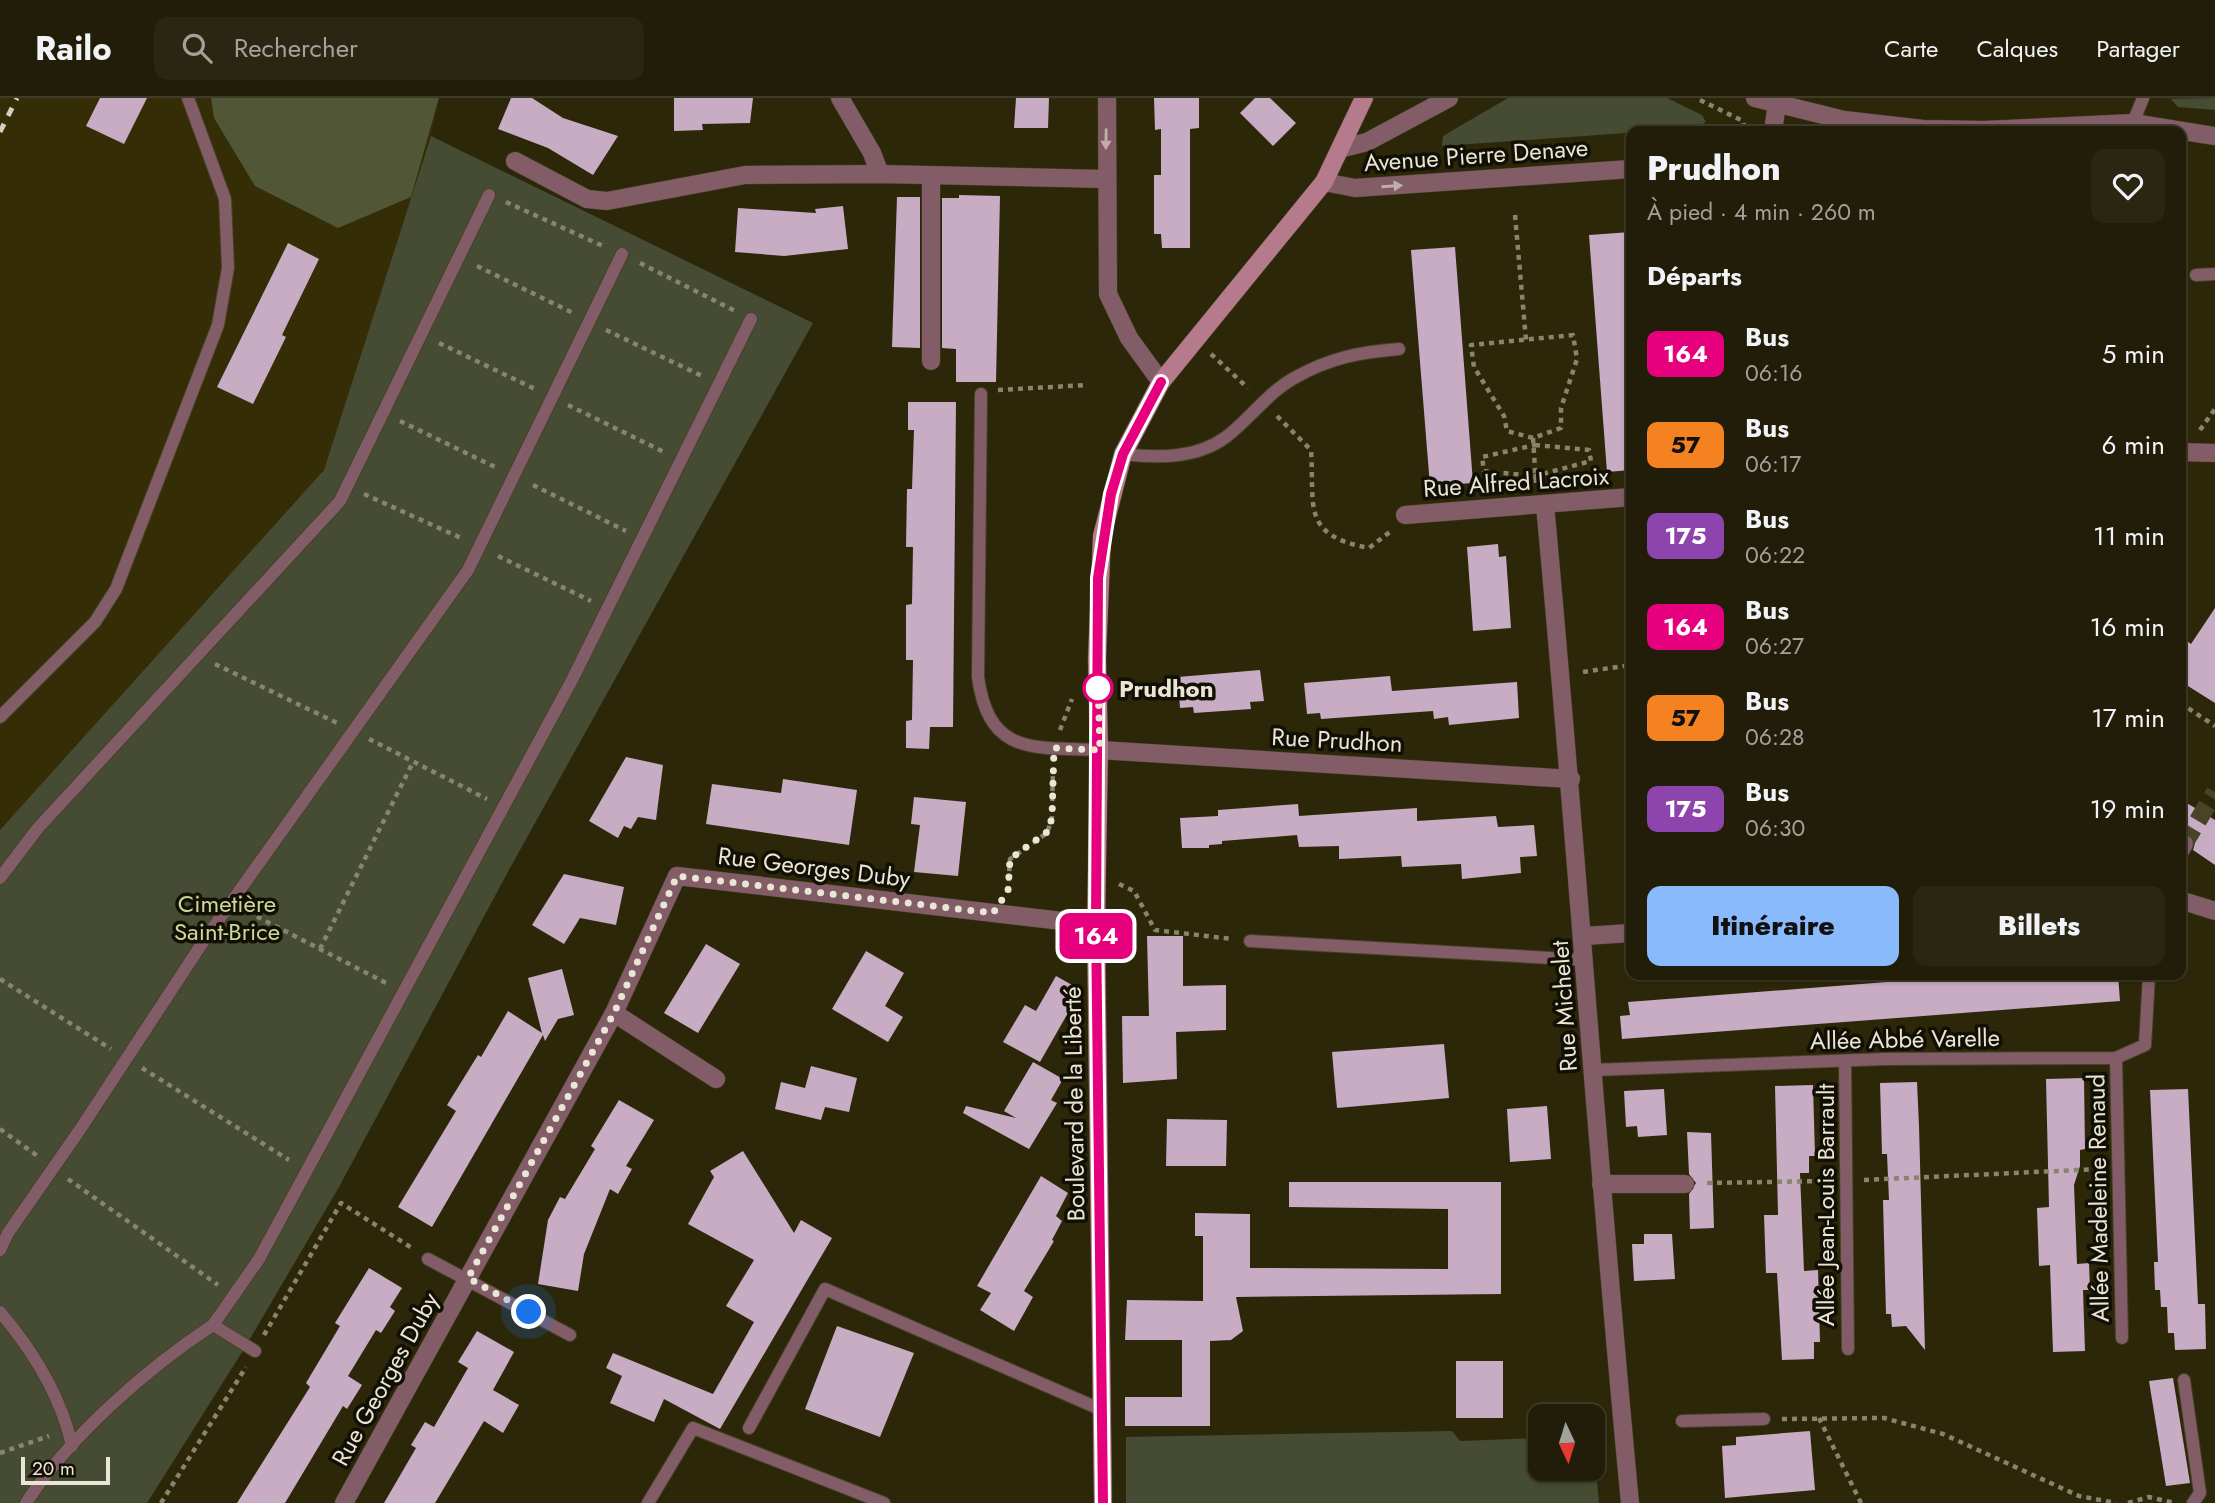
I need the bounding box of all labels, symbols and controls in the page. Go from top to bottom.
search box [154,17,644,80]
text: Railo [35,25,112,72]
icon: search [178,29,216,67]
text: Rechercher [234,29,358,67]
text: Carte [1884,31,1938,66]
text: Calques [1976,31,2058,66]
text: Partager [2096,31,2180,66]
one-way arrow [1101,128,1112,150]
street label: Avenue Pierre Denave [1363,130,1589,180]
text: Prudhon [1647,145,1781,192]
button: heart [2091,149,2165,223]
one-way arrow [1381,180,1403,191]
text: À pied · 4 min · 260 m [1647,195,1876,229]
text: Départs [1647,257,1742,295]
text: Bus [1745,318,1789,356]
text: 5 min [2102,335,2165,373]
text: 164 [1663,336,1708,371]
text: 06:16 [1745,356,1803,390]
text: Bus [1745,409,1789,447]
text: 6 min [2102,426,2165,464]
text: 57 [1671,427,1700,462]
text: 06:17 [1745,447,1801,481]
street label: Rue Alfred Lacroix [1422,458,1611,506]
text: Bus [1745,500,1789,538]
text: 11 min [2093,517,2165,555]
text: 175 [1664,518,1707,553]
text: 06:22 [1745,538,1805,572]
text: Bus [1745,591,1789,629]
text: 16 min [2090,608,2165,646]
text: 164 [1663,609,1708,644]
text: 06:27 [1745,629,1804,663]
place label: Prudhon [1119,671,1214,706]
marker: Prudhon [1083,673,1113,703]
text: Bus [1745,682,1789,720]
text: 17 min [2091,699,2165,737]
text: 57 [1671,700,1700,735]
street label: Rue Prudhon [1271,719,1403,761]
text: 06:28 [1745,720,1805,754]
text: Bus [1745,773,1789,811]
text: 19 min [2090,790,2165,828]
text: 175 [1664,791,1707,826]
text: 06:30 [1745,811,1805,845]
street label: Rue Georges Duby [716,838,912,896]
park label: Cimetière Saint-Brice [174,886,280,949]
button: Itinéraire [1647,886,1899,966]
button: Billets [1913,886,2165,966]
line badge: 164 [1056,913,1136,959]
text: 164 [1073,918,1119,953]
street label: Rue Michelet [1542,939,1586,1073]
street label: Boulevard de la Liberté [1054,986,1094,1222]
street label: Allée Abbé Varelle [1810,1020,2000,1058]
street label: Allée Madeleine Renaud [2078,1074,2118,1322]
street label: Allée Jean-Louis Barrault [1808,1083,1843,1326]
street label: Rue Georges Duby [323,1286,447,1472]
your location [511,1294,546,1329]
north arrow [1528,1404,1605,1480]
map controls [1528,1404,1605,1481]
scale bar [21,1454,110,1486]
text: 20 m [32,1455,75,1482]

